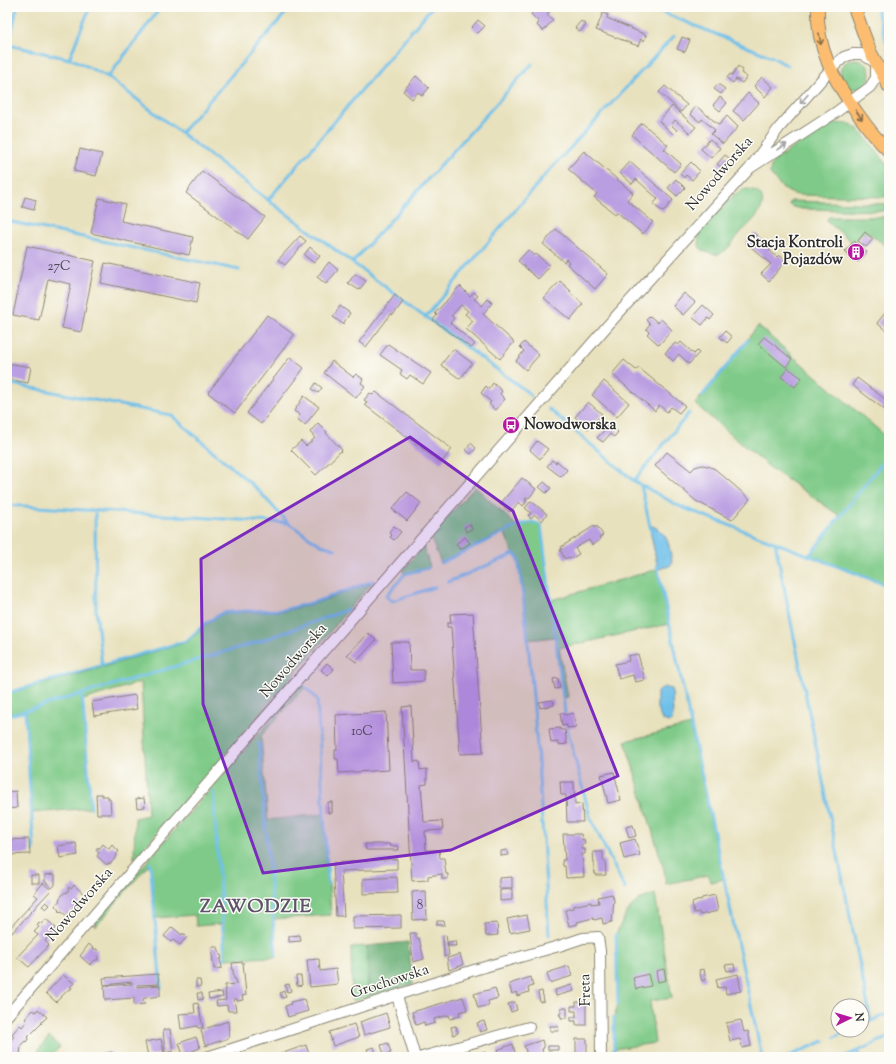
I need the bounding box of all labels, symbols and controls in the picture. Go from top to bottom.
one-way arrow [817,32,825,45]
one-way arrow [800,94,809,105]
one-way arrow [854,109,863,120]
street label: Nowodworska [682,132,758,216]
one-way arrow [777,142,788,151]
place label: Stacja Kontroli Pojazdów [747,233,844,271]
building icon: Stacja Kontroli Pojazdów [846,242,866,262]
house number: 27C [47,258,71,276]
bus stop icon: Nowodworska [501,415,521,435]
place label: Nowodworska [524,415,617,436]
street label: Nowodworska [256,619,332,703]
house number: 10C [351,723,373,741]
street label: Nowodworska [42,863,118,947]
district label: ZAWODZIE [200,894,312,921]
house number: 8 [417,897,423,915]
street label: Grochowska [348,959,432,1005]
street label: Freta [575,973,597,1007]
north arrow [830,998,870,1038]
text: N [851,1011,867,1023]

